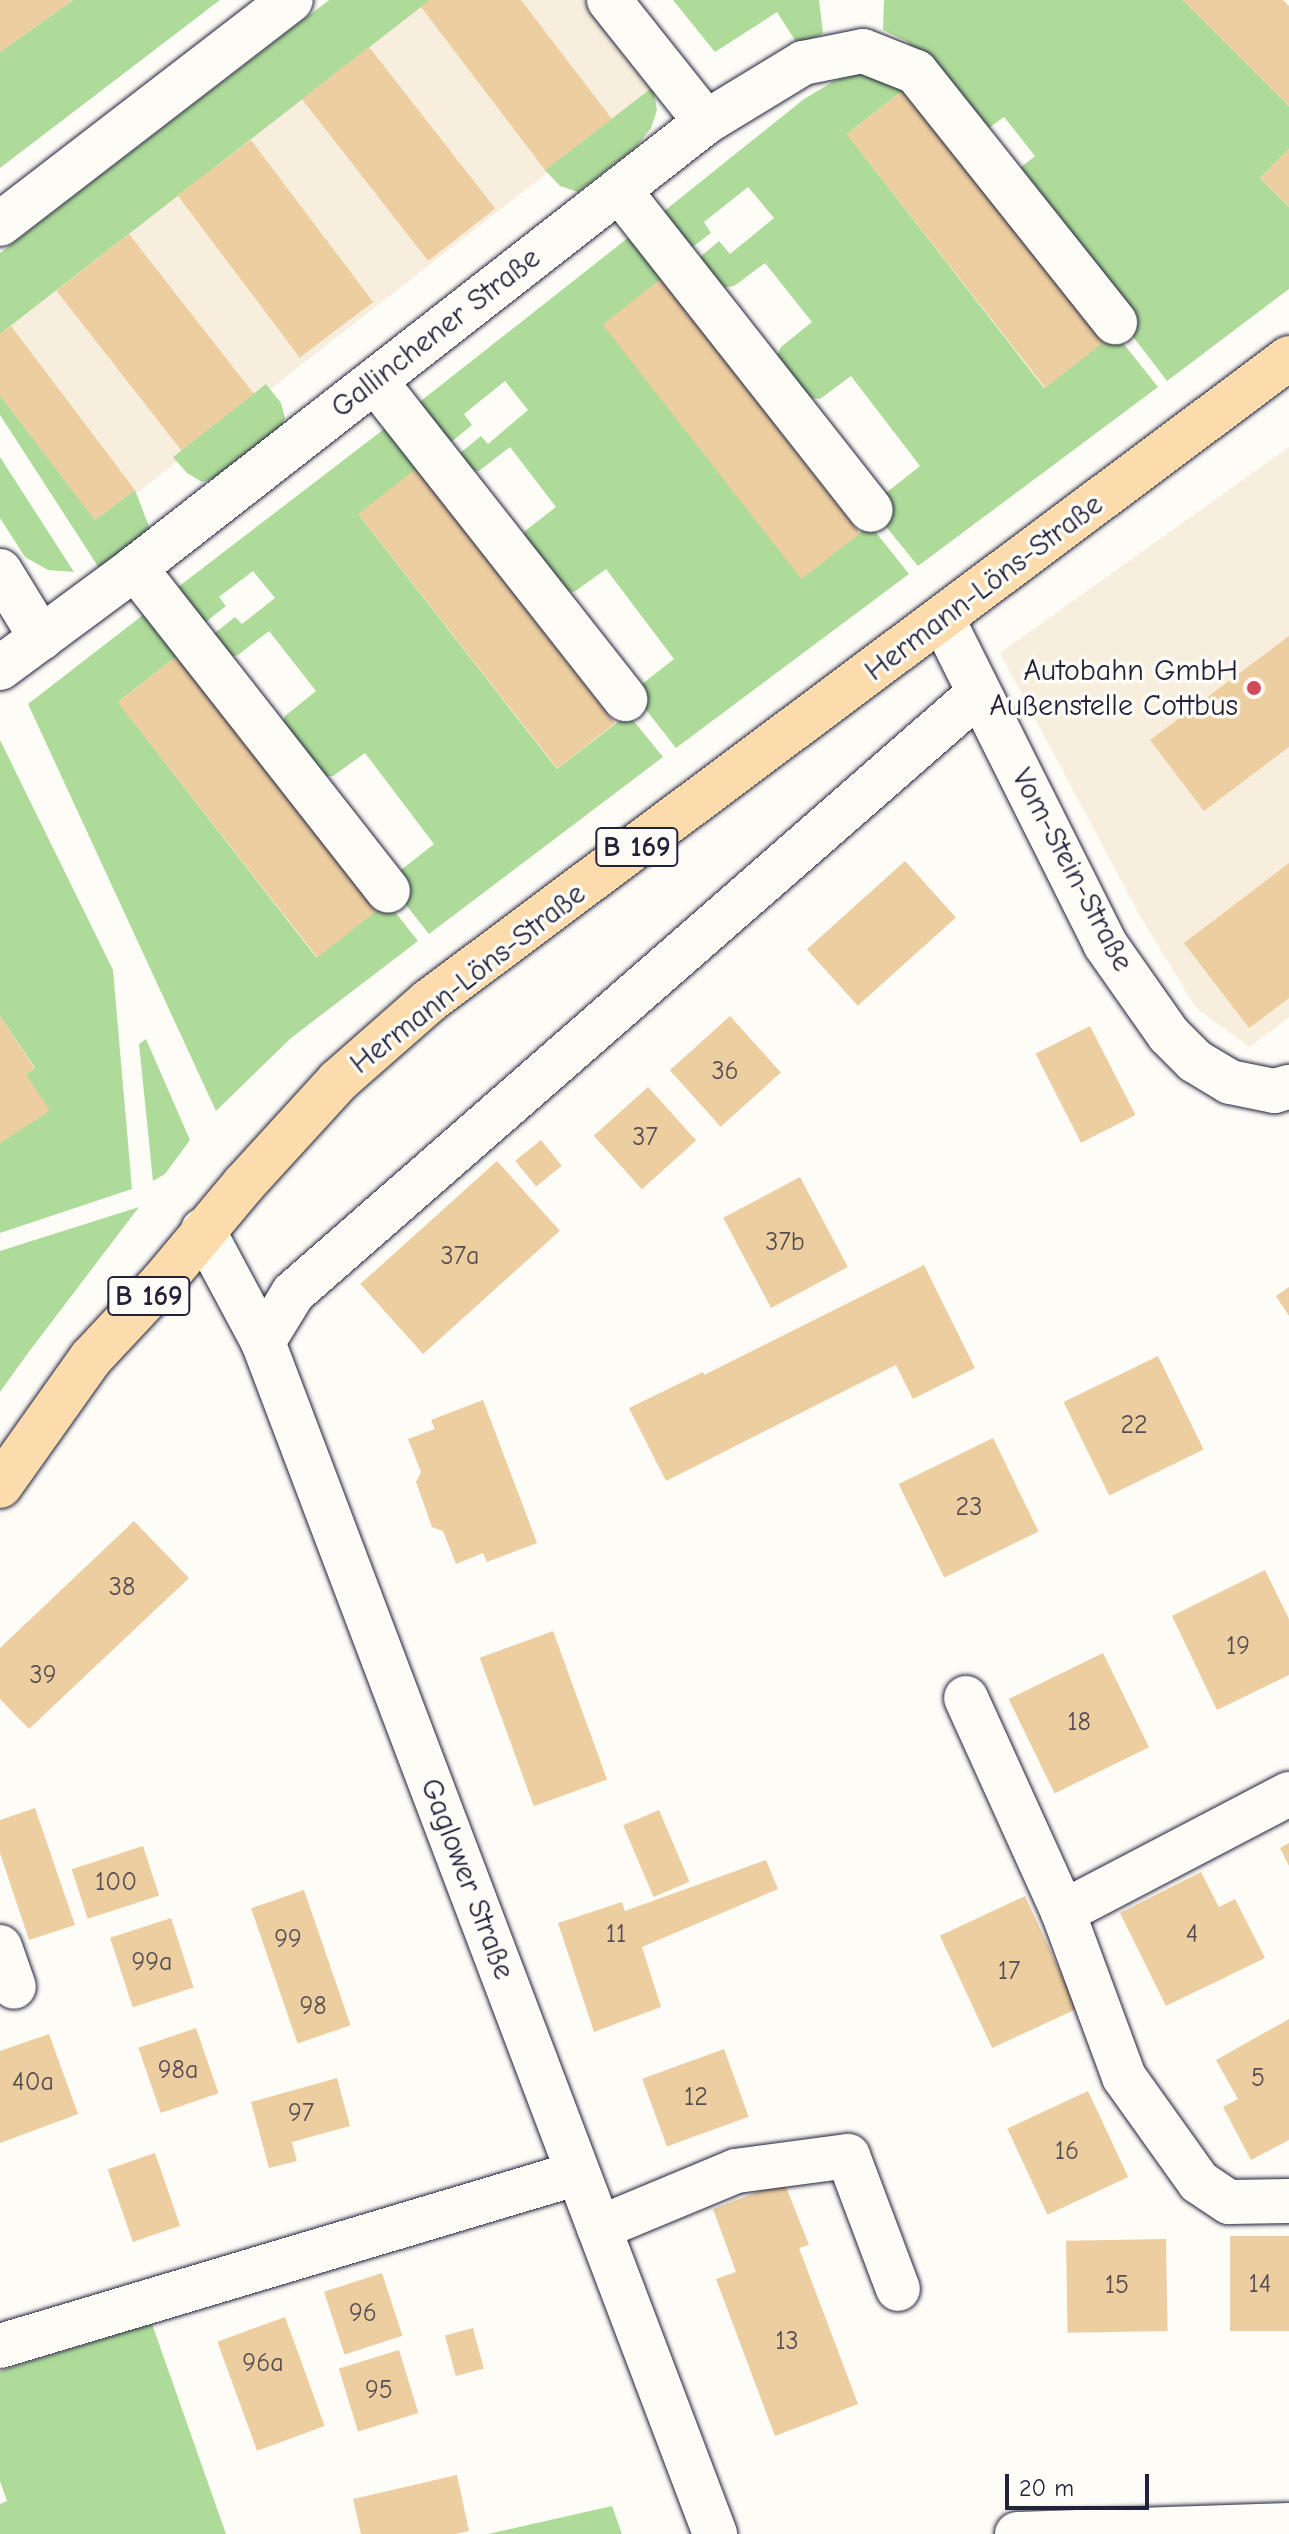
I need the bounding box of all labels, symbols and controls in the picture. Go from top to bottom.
street label: Gallinchener Straße [324,240,548,426]
street label: Hermann-Löns-Straße [858,487,1110,689]
place label: Autobahn GmbH Außenstelle Cottbus [989,653,1238,724]
marker: Autobahn GmbH Außenstelle Cottbus [1245,679,1263,697]
street label: Vom-Stein-Straße [1003,762,1141,978]
road number: B 169 [595,823,679,871]
street label: Hermann-Löns-Straße [343,876,593,1082]
house number: 36 [711,1056,739,1088]
house number: 37 [632,1122,658,1154]
house number: 37b [765,1227,805,1259]
house number: 37a [441,1241,479,1273]
road number: B 169 [107,1272,191,1320]
house number: 22 [1120,1410,1148,1442]
house number: 23 [956,1492,982,1524]
house number: 38 [109,1572,135,1604]
house number: 19 [1226,1631,1250,1663]
house number: 39 [30,1660,56,1692]
house number: 18 [1067,1707,1091,1739]
street label: Gaglower Straße [412,1774,522,1984]
house number: 100 [95,1867,137,1899]
house number: 11 [606,1919,626,1951]
house number: 4 [1186,1919,1198,1951]
house number: 99 [274,1924,302,1956]
house number: 99a [131,1947,173,1979]
house number: 17 [998,1956,1020,1988]
house number: 98 [299,1991,327,2023]
house number: 98a [158,2055,198,2087]
house number: 5 [1251,2063,1265,2095]
house number: 40a [12,2067,54,2099]
house number: 12 [684,2082,708,2114]
house number: 97 [288,2098,314,2130]
house number: 16 [1055,2136,1079,2168]
house number: 14 [1249,2269,1271,2301]
house number: 15 [1105,2270,1129,2302]
house number: 96 [349,2298,377,2330]
house number: 13 [775,2326,799,2358]
house number: 96a [242,2348,284,2380]
house number: 95 [365,2375,393,2407]
scale bar [1009,2458,1153,2508]
text: 20 m [1019,2474,1074,2502]

